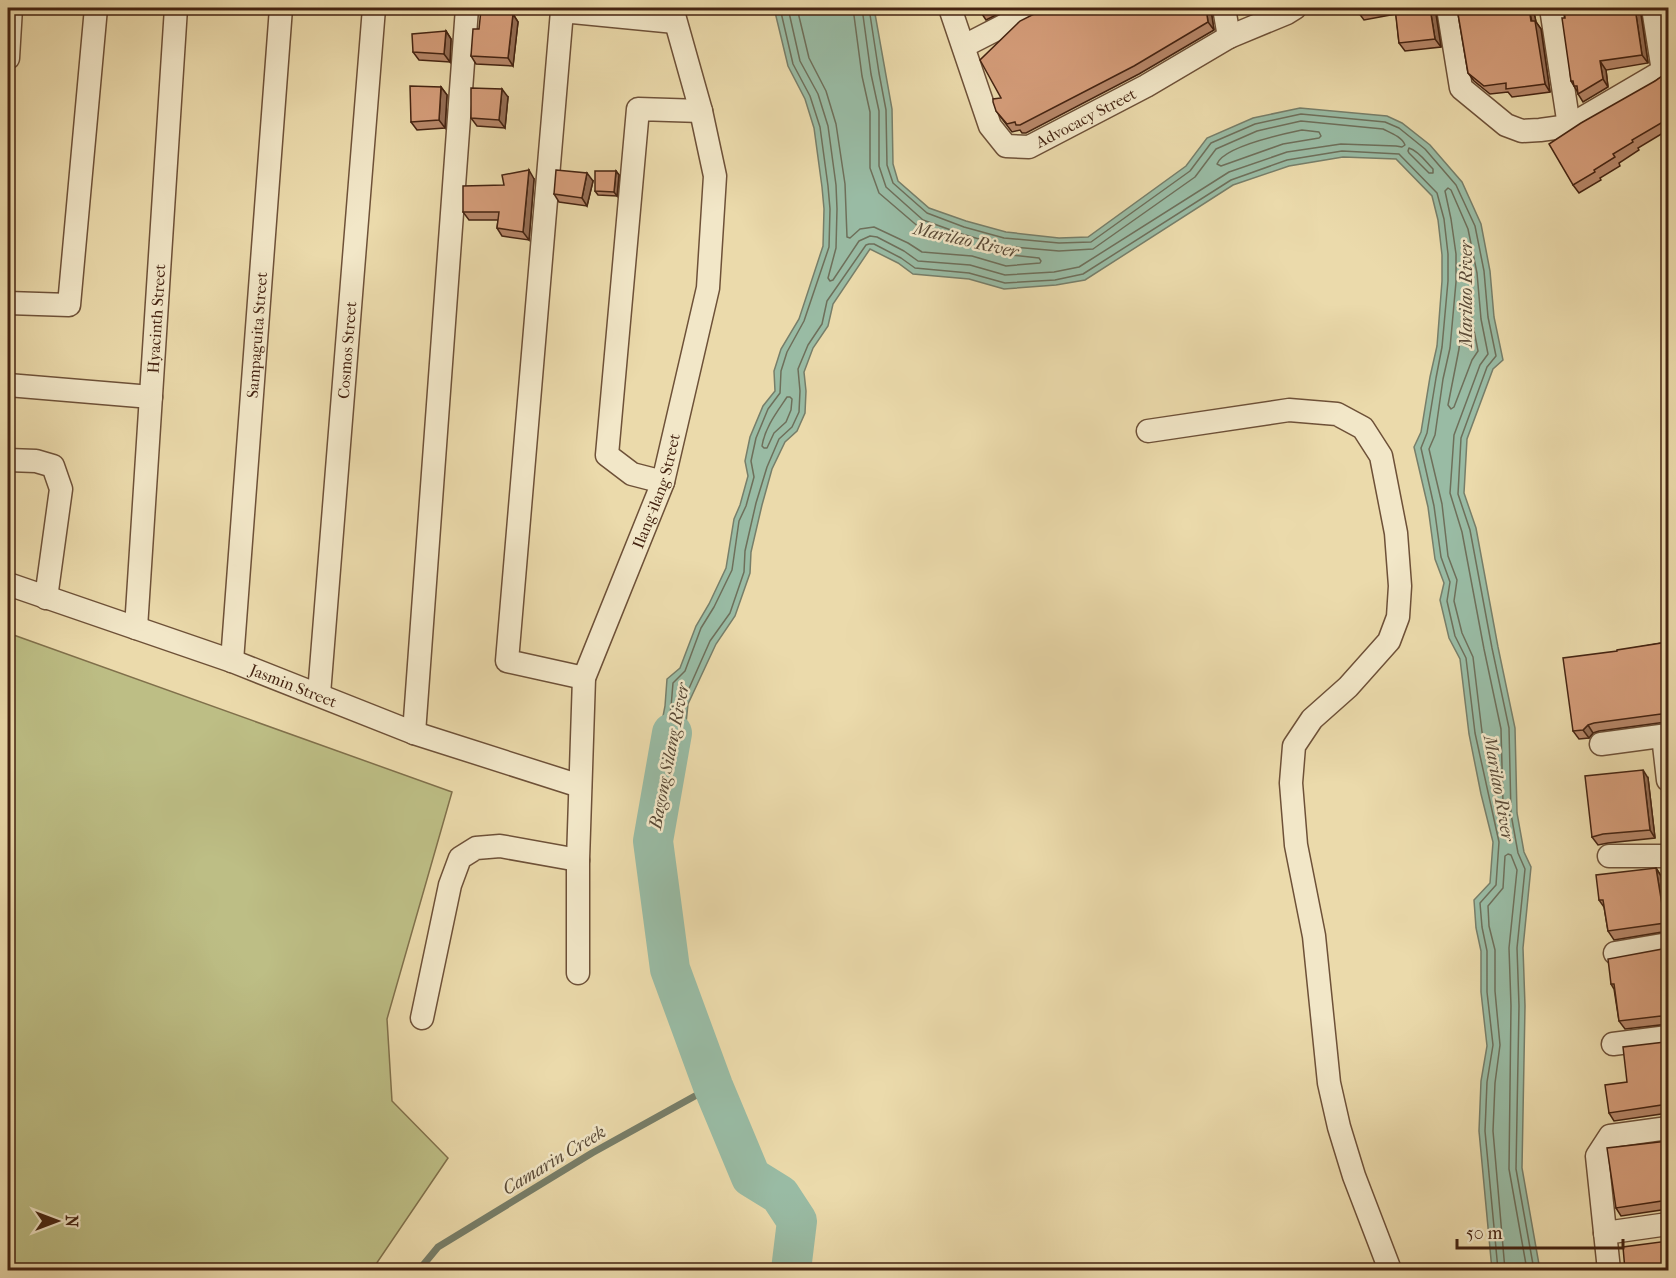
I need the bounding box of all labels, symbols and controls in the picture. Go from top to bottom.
street label: Advocacy Street [1032,84,1139,152]
water label: Marilao River [910,218,1022,263]
water label: Marilao River [1456,239,1477,349]
street label: Hyacinth Street [143,263,169,374]
street label: Sampaguita Street [243,271,271,399]
street label: Cosmos Street [334,300,360,400]
street label: Ilang-ilang Street [628,431,684,551]
street label: Jasmin Street [245,659,340,712]
water label: Bagong Silang River [645,679,694,832]
water label: Marilao River [1479,732,1518,844]
water label: Camarin Creek [499,1121,610,1200]
north arrow [27,1191,87,1251]
scale bar [1457,1212,1624,1250]
text: N [62,1215,81,1228]
text: 50 m [1466,1223,1503,1244]

